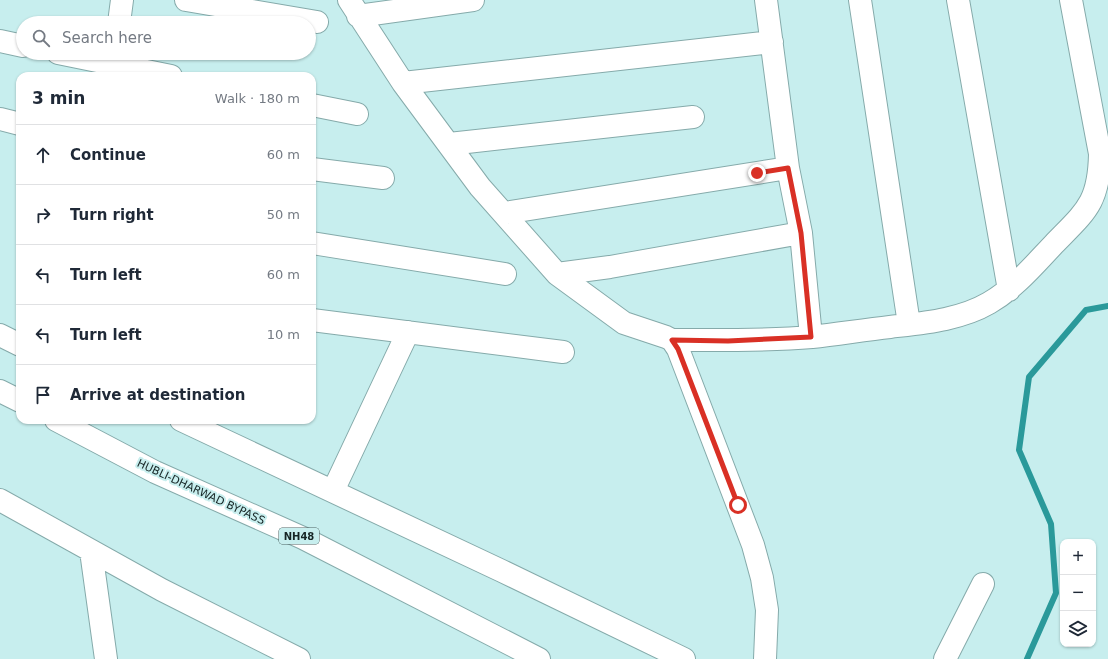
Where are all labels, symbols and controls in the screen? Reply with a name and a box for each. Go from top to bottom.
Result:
search box [16,16,316,60]
icon: search [30,27,52,49]
text: Search here [62,29,152,47]
text: 3 min [32,88,85,108]
text: Walk · 180 m [215,91,300,106]
icon: ahead [32,144,54,166]
text: Continue [70,146,146,164]
text: 60 m [267,147,300,162]
route end [748,164,766,182]
icon: right [32,204,54,226]
text: Turn right [70,206,154,224]
text: 50 m [267,207,300,222]
icon: left [32,264,54,286]
text: Turn left [70,266,142,284]
text: 60 m [267,267,300,282]
icon: left [32,324,54,346]
text: Turn left [70,326,142,344]
text: 10 m [267,327,300,342]
icon: arrive [32,384,54,406]
text: Arrive at destination [70,386,245,404]
street label: HUBLI-DHARWAD BYPASS [135,457,267,527]
route start [729,496,747,514]
road number: NH48 [279,528,319,544]
map controls [1060,539,1096,647]
button: + [1060,539,1096,575]
button: − [1060,575,1096,611]
button: layers [1060,611,1096,647]

